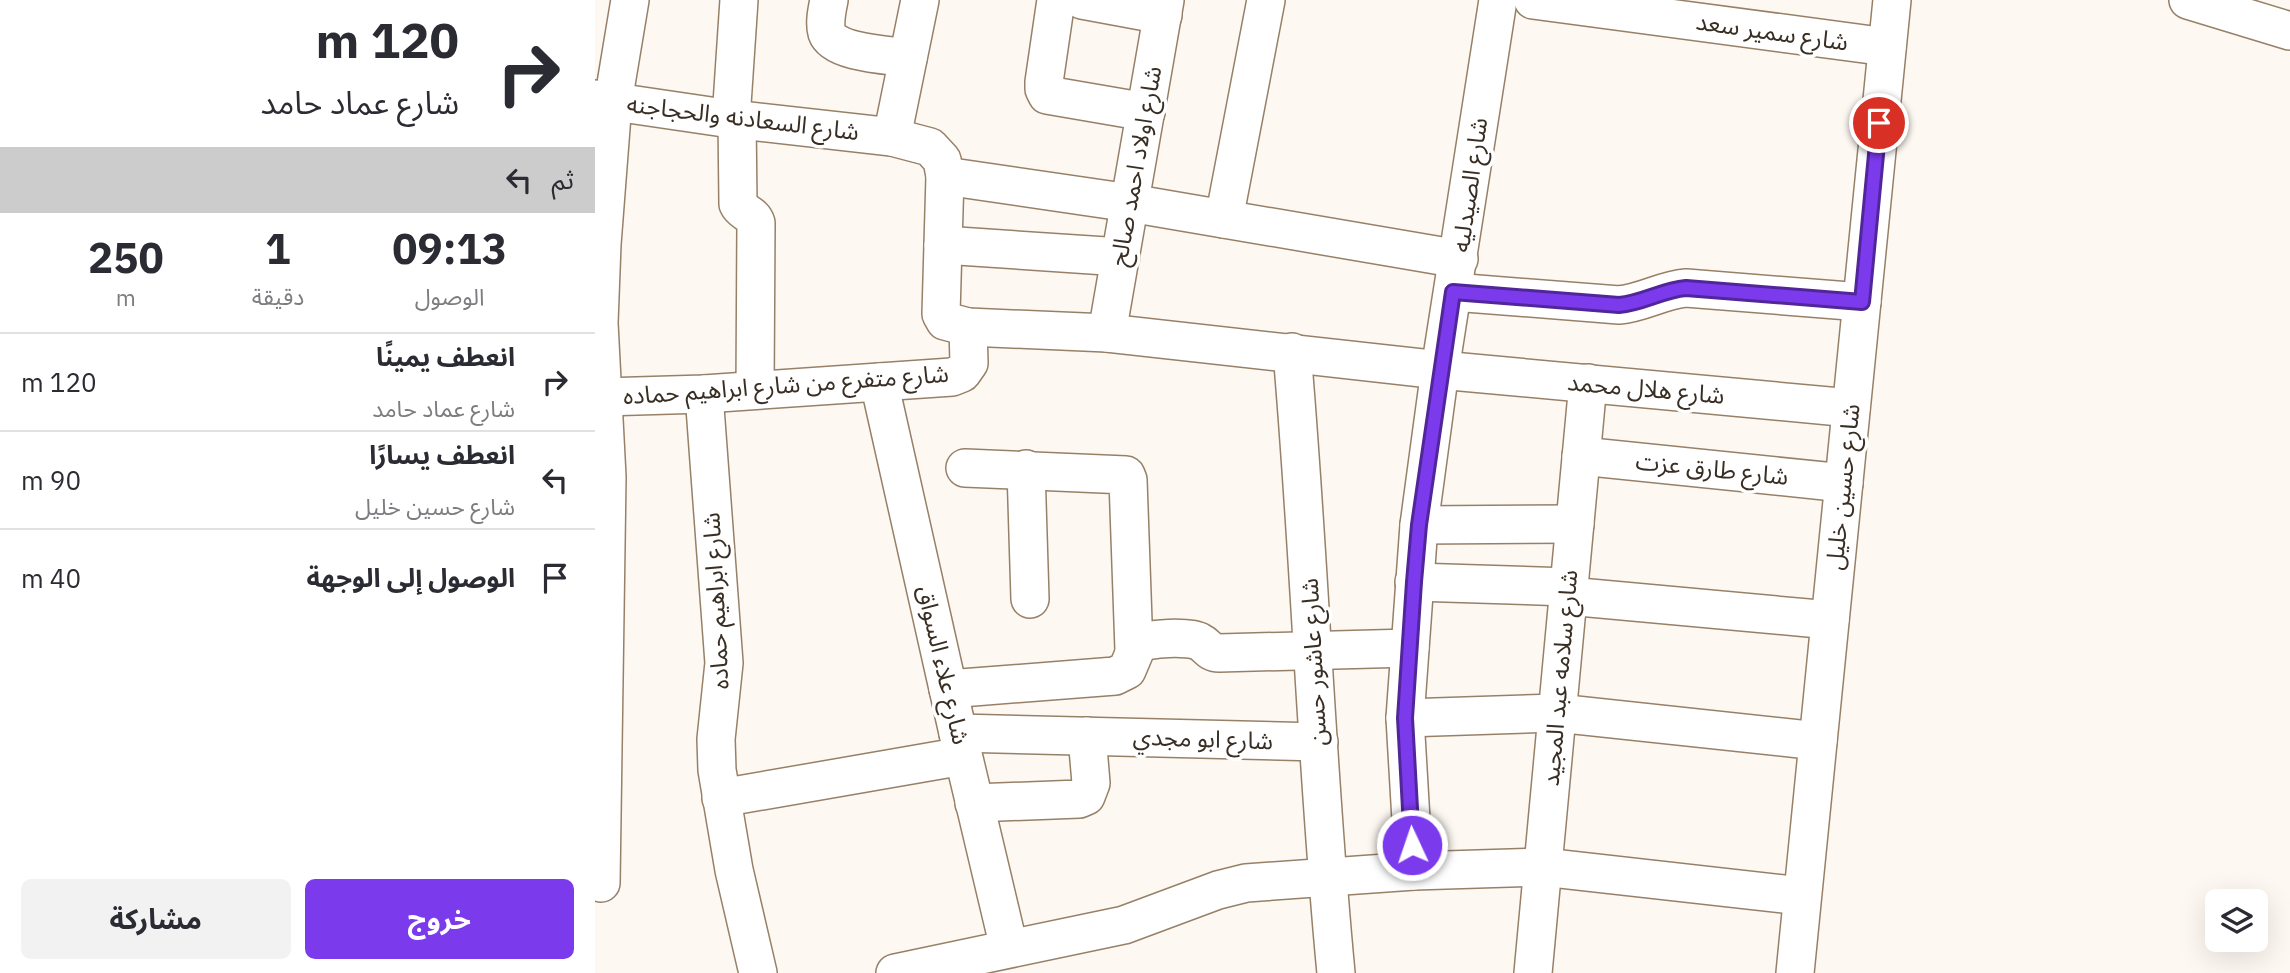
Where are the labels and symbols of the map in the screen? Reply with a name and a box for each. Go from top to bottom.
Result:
street label: شارع سمير سعد [1694,4,1850,60]
street label: شارع اولاد احمد صالح [1102,63,1170,269]
street label: شارع السعادنه والحجاجنه [625,87,861,149]
pin [1849,93,1909,153]
street label: شارع الصيدليه [1444,115,1496,255]
street label: شارع متفرع من شارع ابراهيم حماده [622,357,950,413]
street label: شارع هلال محمد [1566,365,1726,413]
street label: شارع حسين خليل [1817,402,1869,572]
street label: شارع طارق عزت [1634,444,1790,494]
street label: شارع ابراهيم حماده [694,512,738,690]
street label: شارع سلامه عبد المجيد [1534,568,1586,788]
street label: شارع عاشور حسن [1293,577,1335,747]
street label: شارع علاء السواق [908,582,978,748]
street label: شارع ابو مجدي [1132,720,1274,760]
position arrow [1375,808,1449,882]

